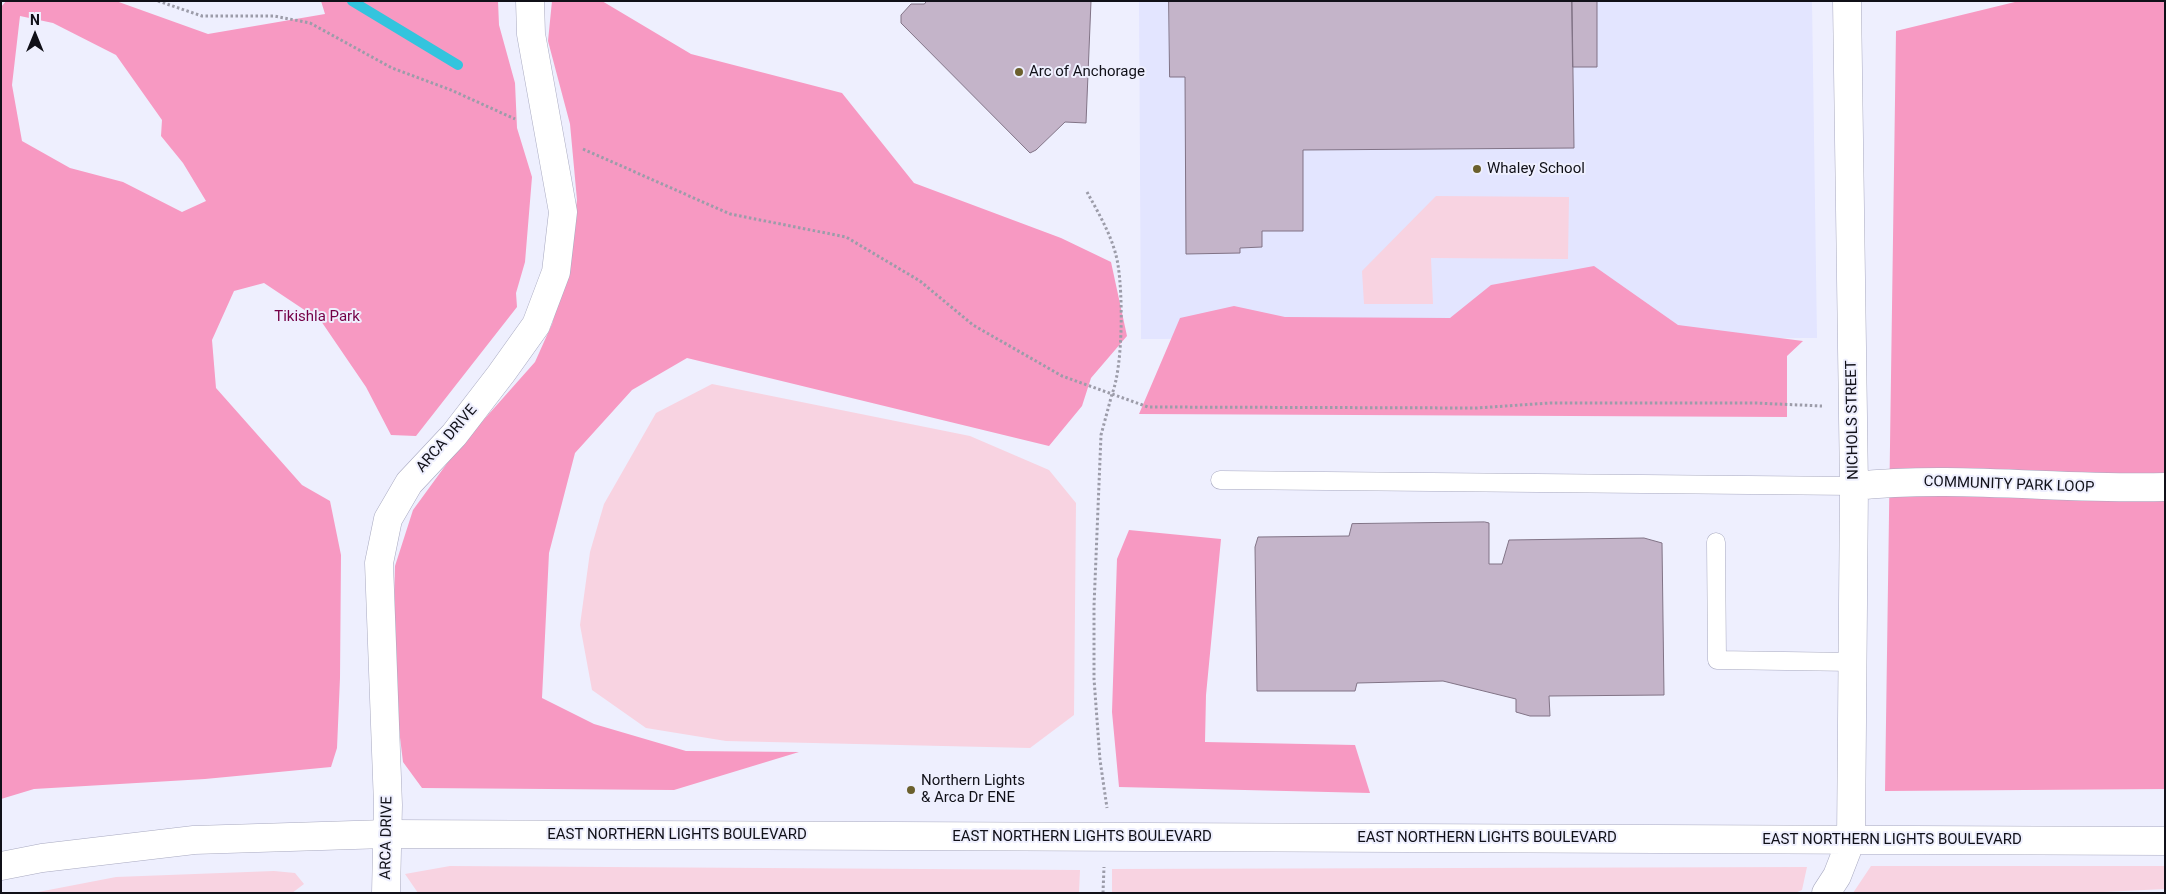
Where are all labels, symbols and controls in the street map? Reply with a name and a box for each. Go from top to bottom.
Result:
north arrow [10,10,60,60]
text: N [30,12,40,28]
place label: Arc of Anchorage [1029,63,1145,81]
marker: Arc of Anchorage [1013,66,1025,78]
place label: Whaley School [1487,160,1585,178]
marker: Whaley School [1471,163,1483,175]
park label: Tikishla Park [274,308,360,326]
street label: NICHOLS STREET [1843,360,1863,480]
street label: ARCA DRIVE [413,402,481,476]
street label: COMMUNITY PARK LOOP [1923,473,2095,497]
place label: Northern Lights & Arca Dr ENE [921,772,1025,807]
marker: Northern Lights & Arca Dr ENE [905,784,917,796]
street label: ARCA DRIVE [377,796,397,880]
street label: EAST NORTHERN LIGHTS BOULEVARD [547,826,807,844]
street label: EAST NORTHERN LIGHTS BOULEVARD [952,828,1212,846]
street label: EAST NORTHERN LIGHTS BOULEVARD [1357,829,1617,847]
street label: EAST NORTHERN LIGHTS BOULEVARD [1762,831,2022,849]

